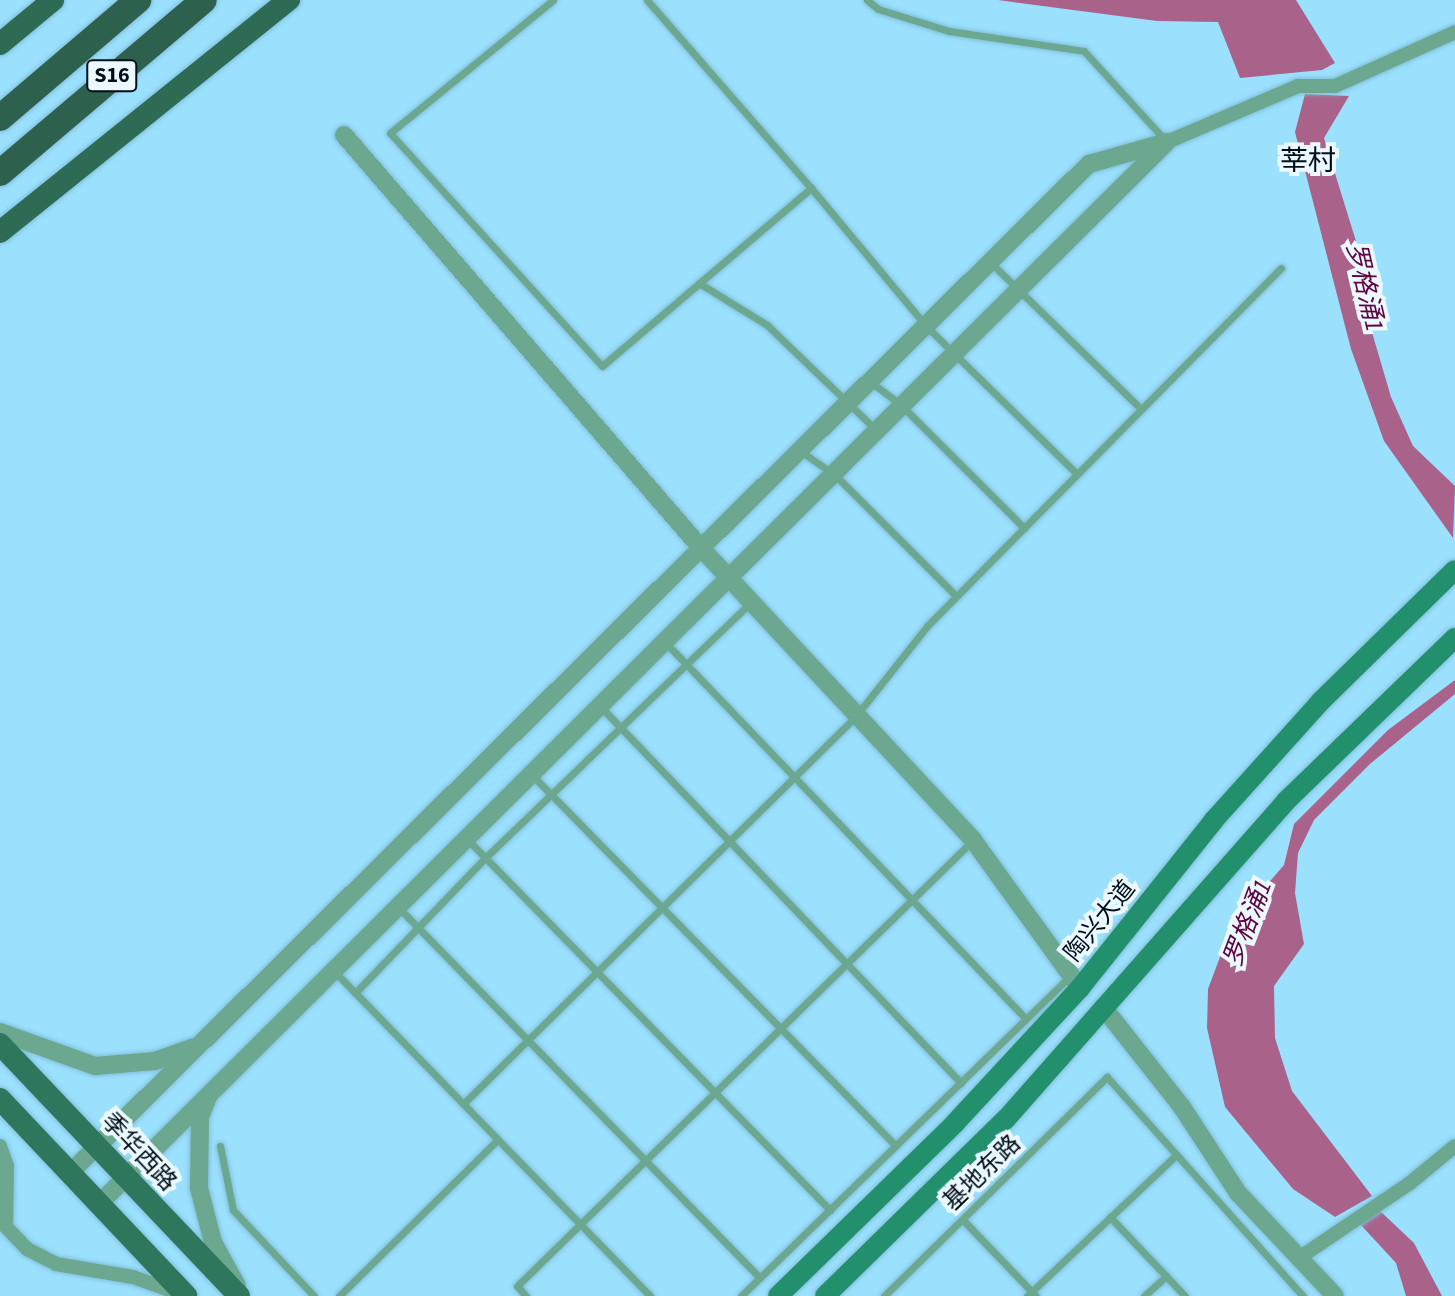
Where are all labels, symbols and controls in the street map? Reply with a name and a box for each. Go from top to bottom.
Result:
road number: S16 [86,58,138,94]
district label: 莘村 [1280,144,1336,178]
water label: 罗格涌1 [1340,239,1390,335]
street label: 陶兴大道 [1059,875,1141,967]
water label: 罗格涌1 [1217,875,1279,971]
street label: 季华西路 [96,1107,182,1197]
street label: 基地东路 [937,1129,1027,1217]

